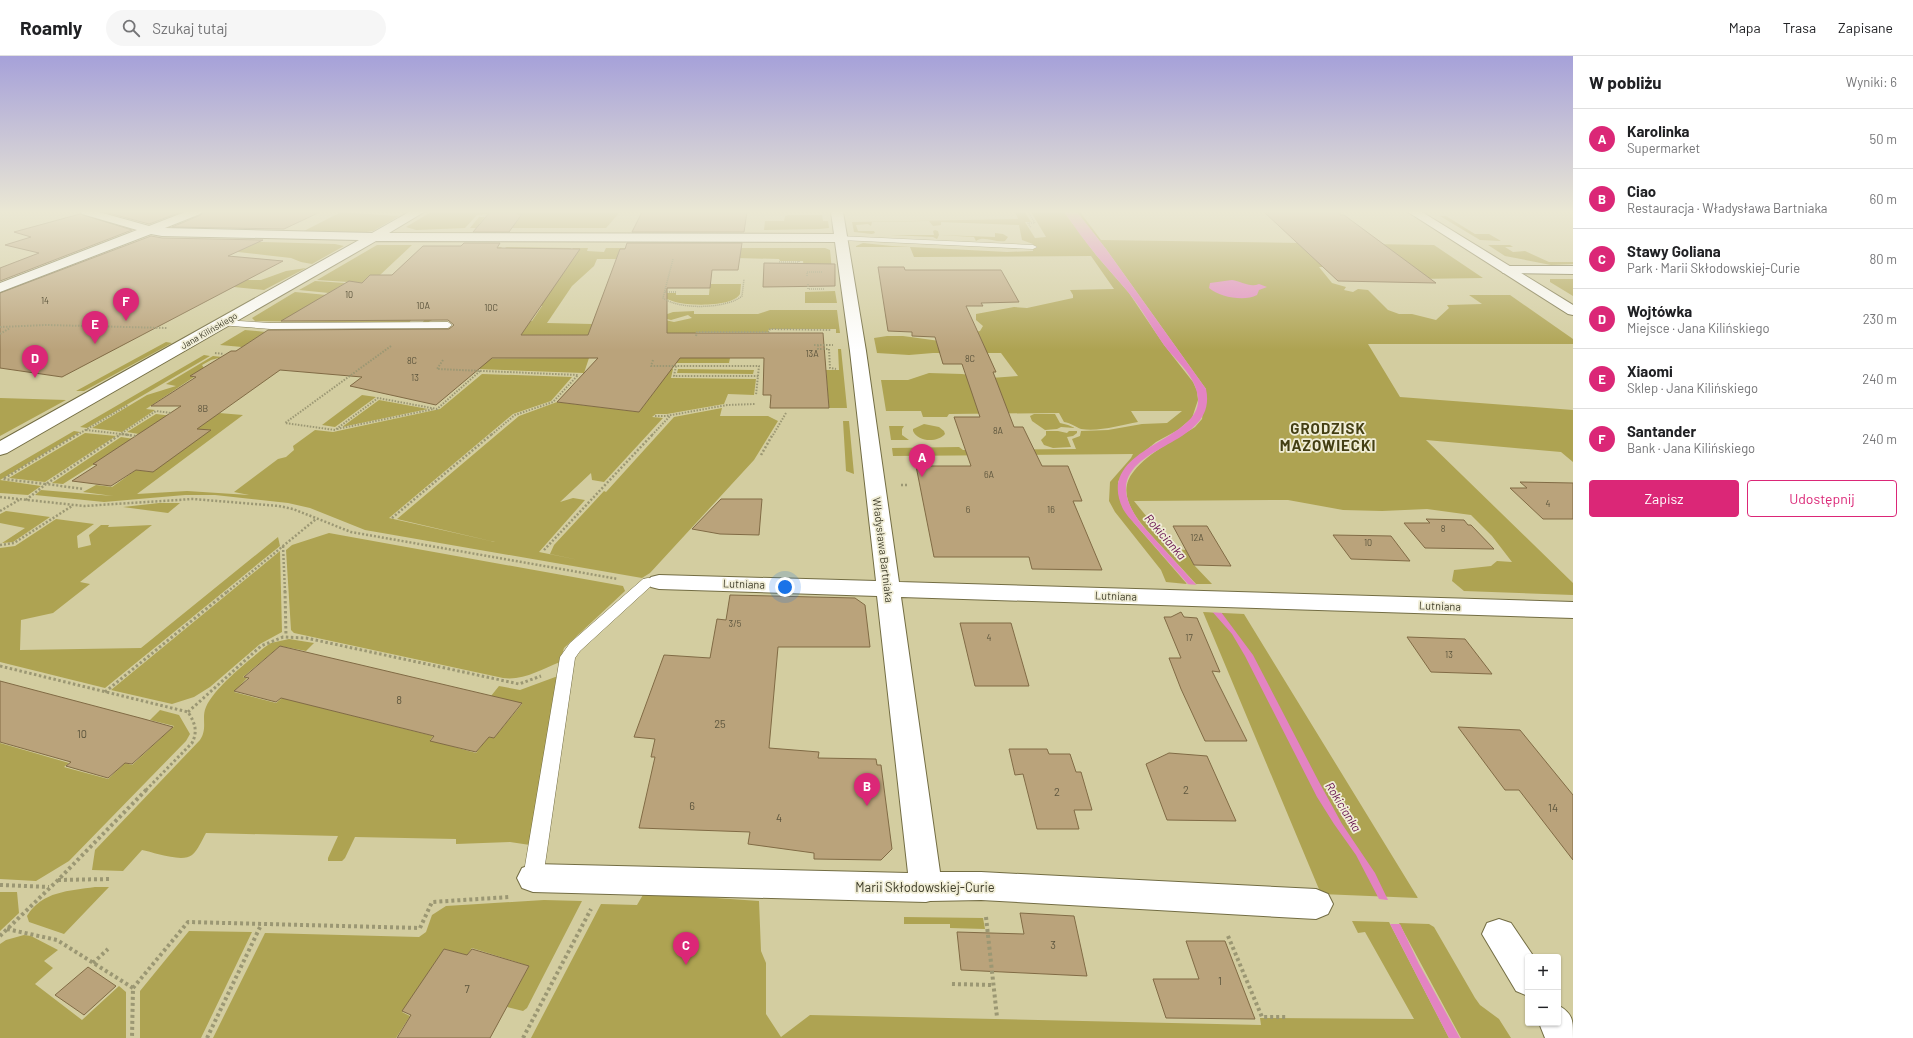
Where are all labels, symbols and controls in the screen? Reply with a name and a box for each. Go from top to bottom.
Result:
search box [106,10,386,46]
text: Roamly [20,16,82,39]
icon: search [120,17,142,39]
text: Szukaj tutaj [152,19,228,37]
text: Mapa [1729,19,1761,36]
text: Trasa [1783,19,1816,36]
text: Zapisane [1838,19,1893,36]
text: W pobliżu [1589,72,1662,92]
text: Wyniki: 6 [1846,74,1897,90]
text: Karolinka [1627,122,1689,140]
text: A [1598,131,1606,147]
text: 50 m [1870,131,1897,147]
text: Supermarket [1627,140,1700,156]
text: Ciao [1627,182,1656,200]
text: B [1598,191,1606,207]
text: 60 m [1870,191,1897,207]
text: Restauracja · Władysława Bartniaka [1627,200,1827,216]
text: Stawy Goliana [1627,242,1721,260]
text: C [1598,251,1606,267]
text: 80 m [1870,251,1897,267]
text: Park · Marii Skłodowskiej-Curie [1627,260,1800,276]
pin: F [113,288,139,321]
house number: 10 [345,289,353,300]
house number: 14 [41,295,49,306]
house number: 10A [416,300,430,311]
house number: 10C [484,302,498,313]
text: Wojtówka [1627,302,1692,320]
street label: Jana Kilińskiego [178,310,239,351]
pin: E [82,311,108,344]
text: D [1598,311,1606,327]
text: 230 m [1863,311,1897,327]
text: Miejsce · Jana Kilińskiego [1627,320,1770,336]
pin: D [22,345,48,378]
house number: 13A [805,348,819,359]
house number: 8C [965,353,975,364]
house number: 8C [407,355,417,366]
text: Xiaomi [1627,362,1673,380]
text: E [1598,371,1606,387]
text: 240 m [1862,371,1897,387]
house number: 13 [411,372,419,383]
text: Sklep · Jana Kilińskiego [1627,380,1758,396]
house number: 8B [198,403,208,414]
district label: GRODZISK MAZOWIECKI [1280,419,1376,454]
text: Santander [1627,422,1696,440]
house number: 8A [993,425,1004,436]
text: F [1598,431,1606,447]
text: 240 m [1862,431,1897,447]
text: Bank · Jana Kilińskiego [1627,440,1755,456]
pin: A [909,444,935,477]
house number: 6A [984,469,995,480]
button: Zapisz [1589,480,1739,517]
button: Udostępnij [1747,480,1897,517]
street label: Władysława Bartniaka [871,497,896,603]
house number: 4 [1546,498,1551,509]
house number: 6 [966,504,971,515]
house number: 16 [1047,504,1055,515]
water label: Rokicianka [1142,511,1189,562]
house number: 8 [1441,523,1446,534]
house number: 12A [1190,532,1204,543]
house number: 10 [1364,537,1372,548]
street label: Lutniana [723,576,765,591]
your location [775,577,795,597]
street label: Lutniana [1095,588,1137,603]
street label: Lutniana [1419,598,1461,613]
house number: 3/5 [729,618,742,629]
house number: 4 [987,632,992,643]
house number: 17 [1185,632,1193,643]
house number: 13 [1445,649,1453,660]
house number: 8 [396,693,402,706]
house number: 25 [714,717,726,730]
house number: 10 [77,727,87,740]
pin: B [854,773,880,806]
water label: Rokicianka [1323,779,1365,834]
house number: 2 [1183,783,1189,796]
house number: 2 [1054,785,1060,798]
house number: 6 [689,799,695,812]
house number: 14 [1548,801,1558,814]
house number: 4 [776,811,782,824]
street label: Marii Skłodowskiej-Curie [855,879,995,895]
pin: C [673,932,699,965]
house number: 3 [1050,938,1056,951]
map controls [1525,954,1561,1026]
button: + [1525,954,1561,990]
house number: 1 [1218,974,1222,987]
house number: 7 [464,982,470,995]
button: − [1525,990,1561,1026]

